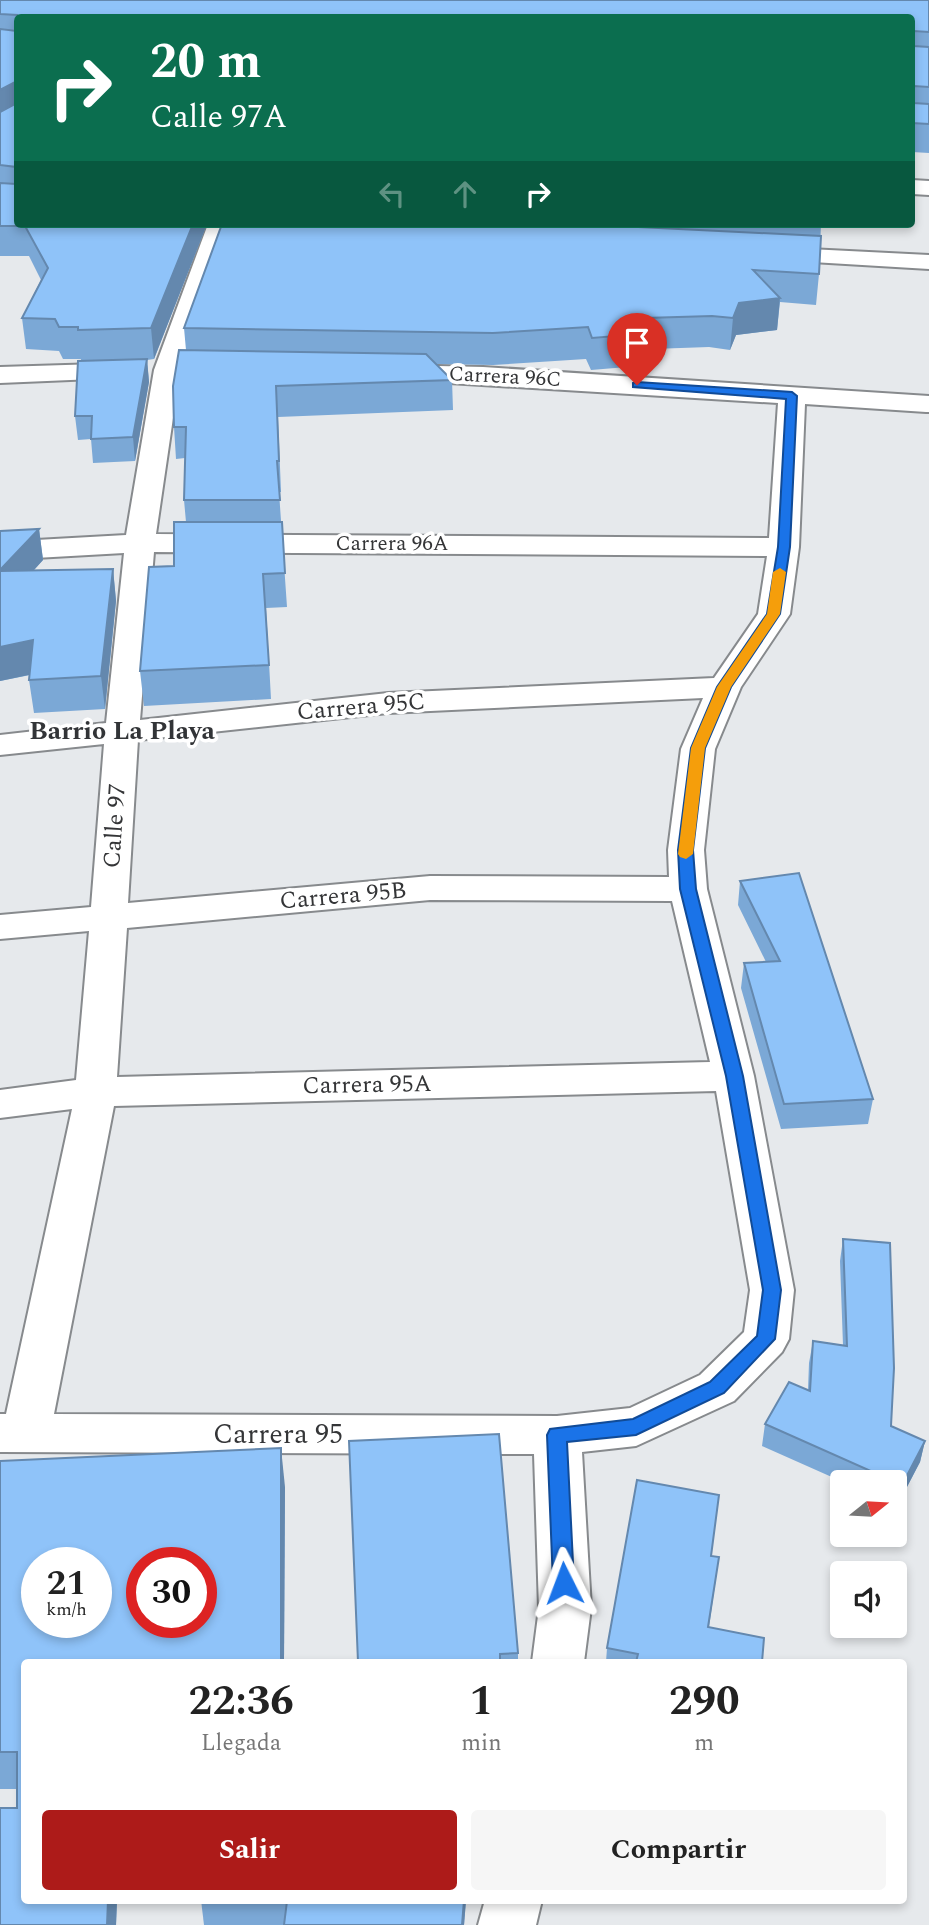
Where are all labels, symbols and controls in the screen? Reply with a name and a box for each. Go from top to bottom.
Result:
text: 20 m [150,25,261,100]
icon: right [35,42,126,133]
text: Calle 97A [150,93,287,142]
icon: left [373,175,411,213]
icon: ahead [446,175,484,213]
icon: right [519,175,557,213]
pin [607,313,667,385]
icon: arrive [618,324,656,362]
street label: Carrera 96C [448,358,562,396]
street label: Carrera 96A [335,528,449,560]
street label: Carrera 95C [295,683,427,731]
district label: Barrio La Playa [29,711,215,751]
street label: Calle 97 [94,782,136,870]
street label: Carrera 95B [278,873,408,919]
street label: Carrera 95A [302,1066,432,1104]
street label: Carrera 95 [213,1413,343,1456]
north arrow [830,1470,906,1547]
map controls [830,1470,907,1638]
position arrow [527,1546,601,1620]
speed limit sign: 30 [126,1547,217,1638]
text: 21 [47,1557,86,1610]
button: sound [830,1561,907,1638]
text: km/h [46,1596,87,1623]
text: 22:36 [188,1670,294,1733]
text: 1 [470,1670,493,1733]
text: 290 [669,1670,740,1733]
text: Llegada [201,1726,281,1761]
text: min [461,1726,502,1761]
text: m [694,1726,714,1761]
button: Salir [42,1810,457,1890]
button: Compartir [471,1810,886,1890]

